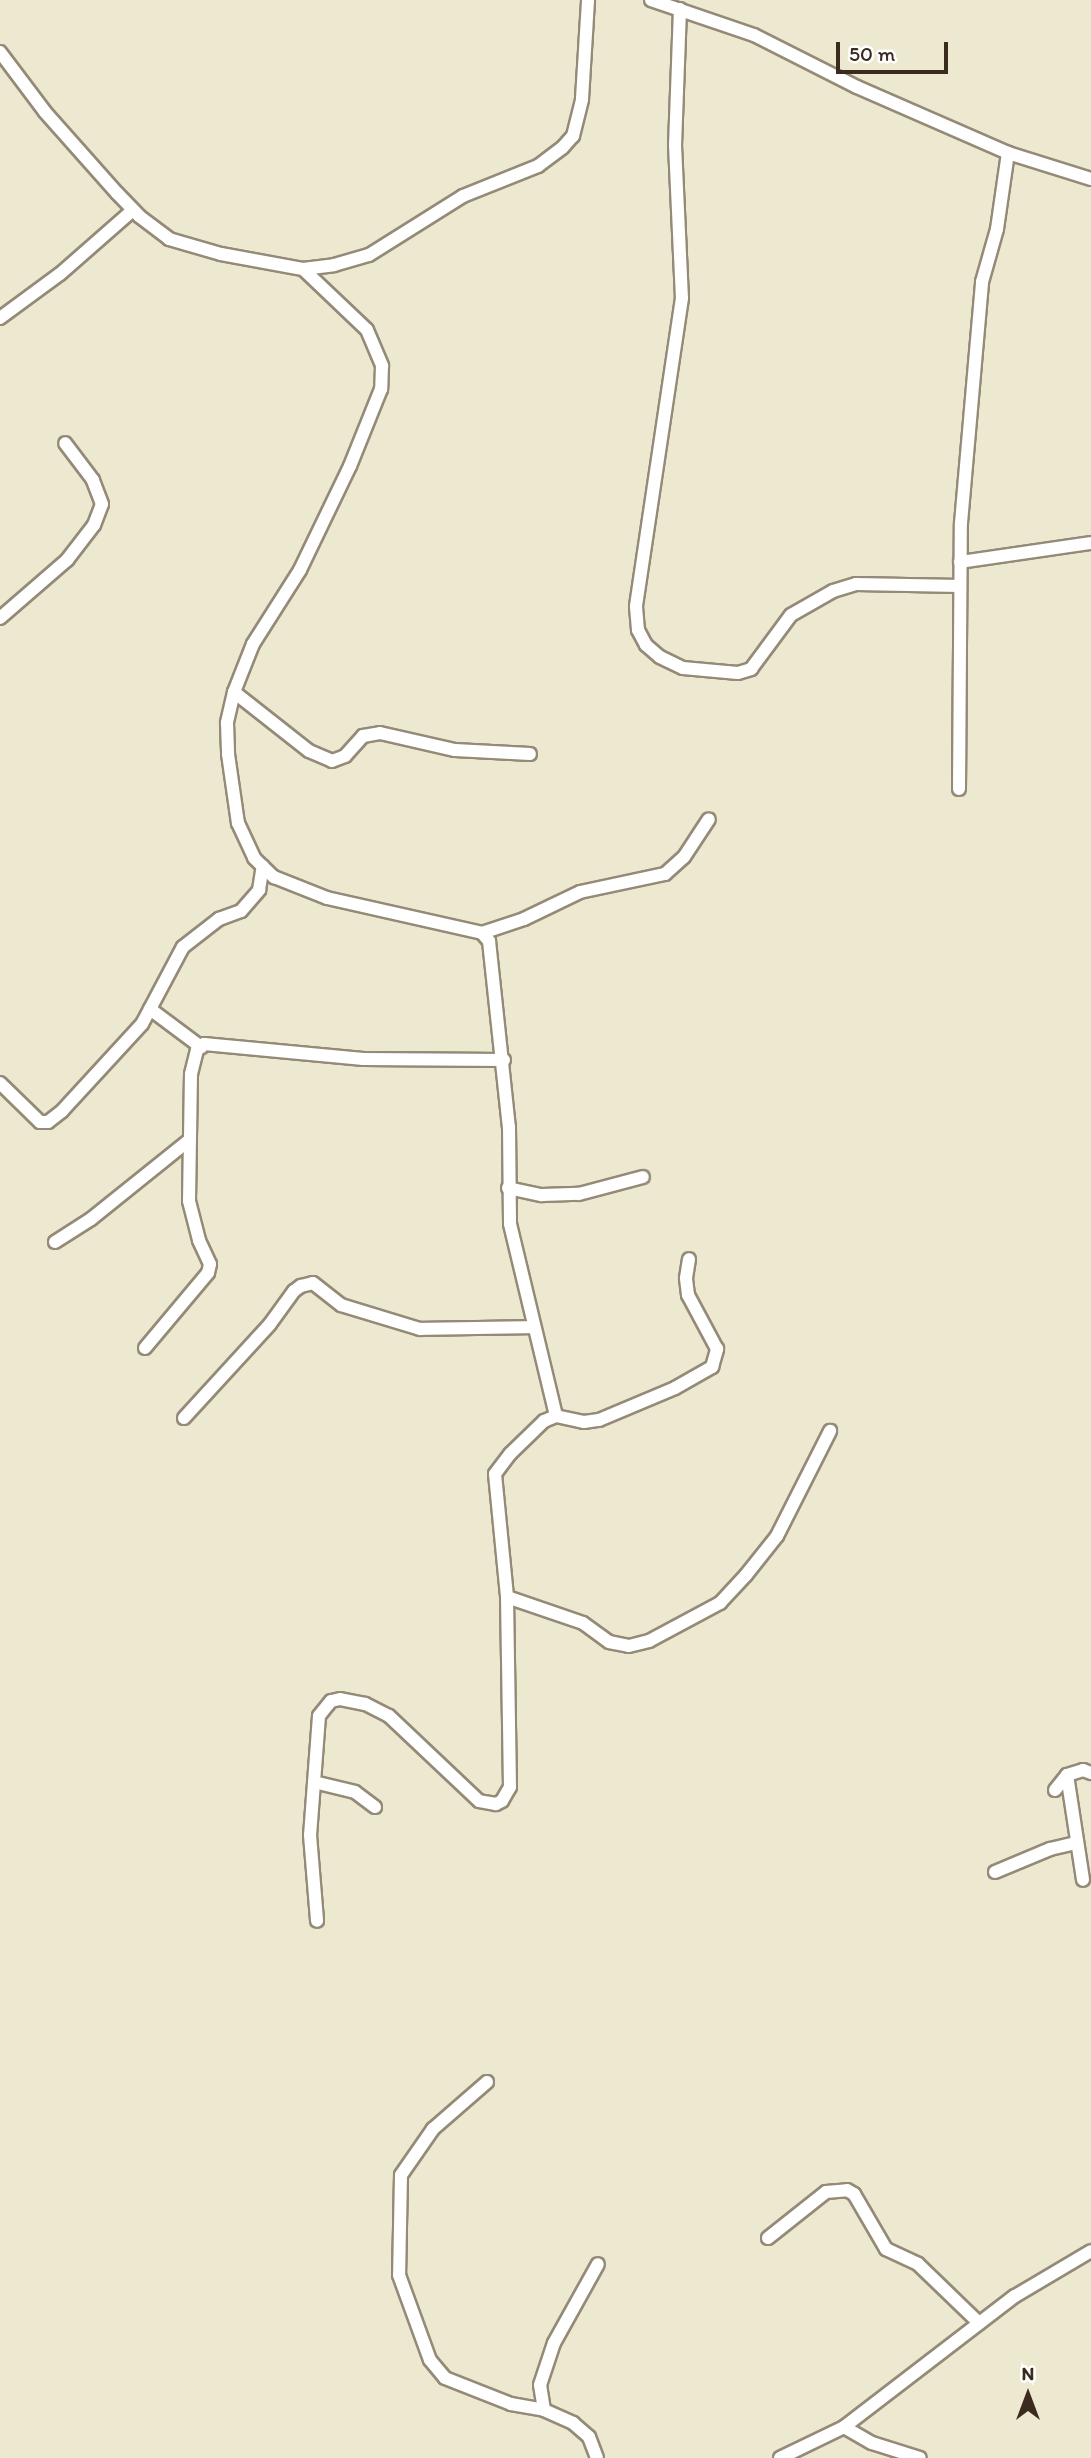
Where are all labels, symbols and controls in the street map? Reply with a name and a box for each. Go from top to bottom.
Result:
scale bar [839,28,951,72]
text: 50 m [849,41,895,66]
north arrow [993,2360,1063,2430]
text: N [1022,2362,1034,2385]

